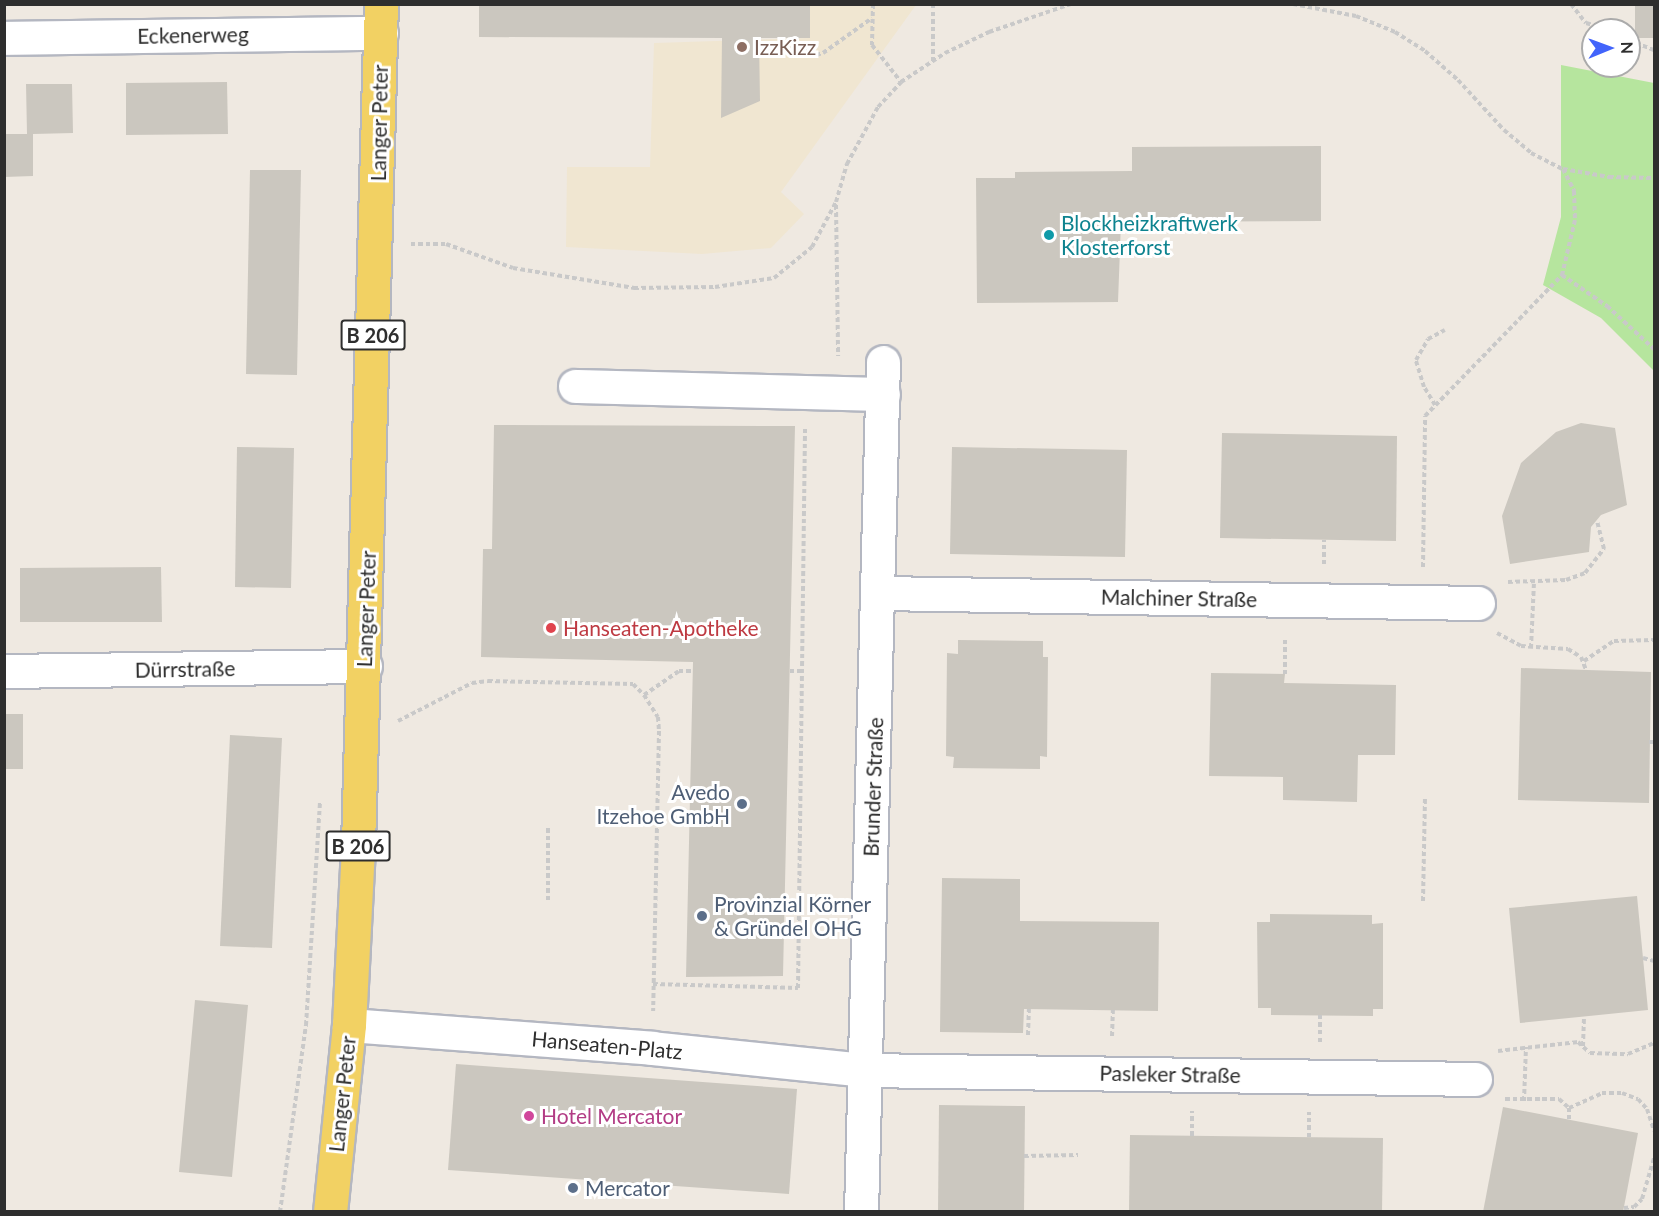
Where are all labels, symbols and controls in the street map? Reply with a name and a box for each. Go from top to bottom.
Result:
north arrow [1581,18,1641,78]
street label: Eckenerweg [137,21,249,49]
place label: IzzKizz [754,34,816,60]
marker: IzzKizz [735,40,749,54]
text: N [1618,41,1637,54]
street label: Langer Peter [365,64,393,182]
place label: Blockheizkraftwerk Klosterforst [1061,210,1238,260]
marker: Blockheizkraftwerk Klosterforst [1042,228,1056,242]
road number: B 206 [340,318,406,352]
street label: Langer Peter [351,550,381,668]
street label: Malchiner Straße [1100,584,1258,612]
place label: Hanseaten-Apotheke [563,615,759,641]
marker: Hanseaten-Apotheke [544,621,558,635]
street label: Dürrstraße [135,656,235,682]
street label: Brunder Straße [858,717,888,857]
place label: Avedo Itzehoe GmbH [596,779,730,829]
marker: Avedo Itzehoe GmbH [735,797,749,811]
road number: B 206 [325,829,391,863]
place label: Provinzial Körner & Gründel OHG [714,891,871,941]
marker: Provinzial Körner & Gründel OHG [695,909,709,923]
street label: Hanseaten-Platz [531,1026,683,1064]
street label: Langer Peter [323,1034,361,1154]
street label: Pasleker Straße [1099,1060,1241,1088]
place label: Hotel Mercator [541,1103,682,1129]
marker: Hotel Mercator [522,1109,536,1123]
place label: Mercator [585,1175,670,1201]
marker: Mercator [566,1181,580,1195]

